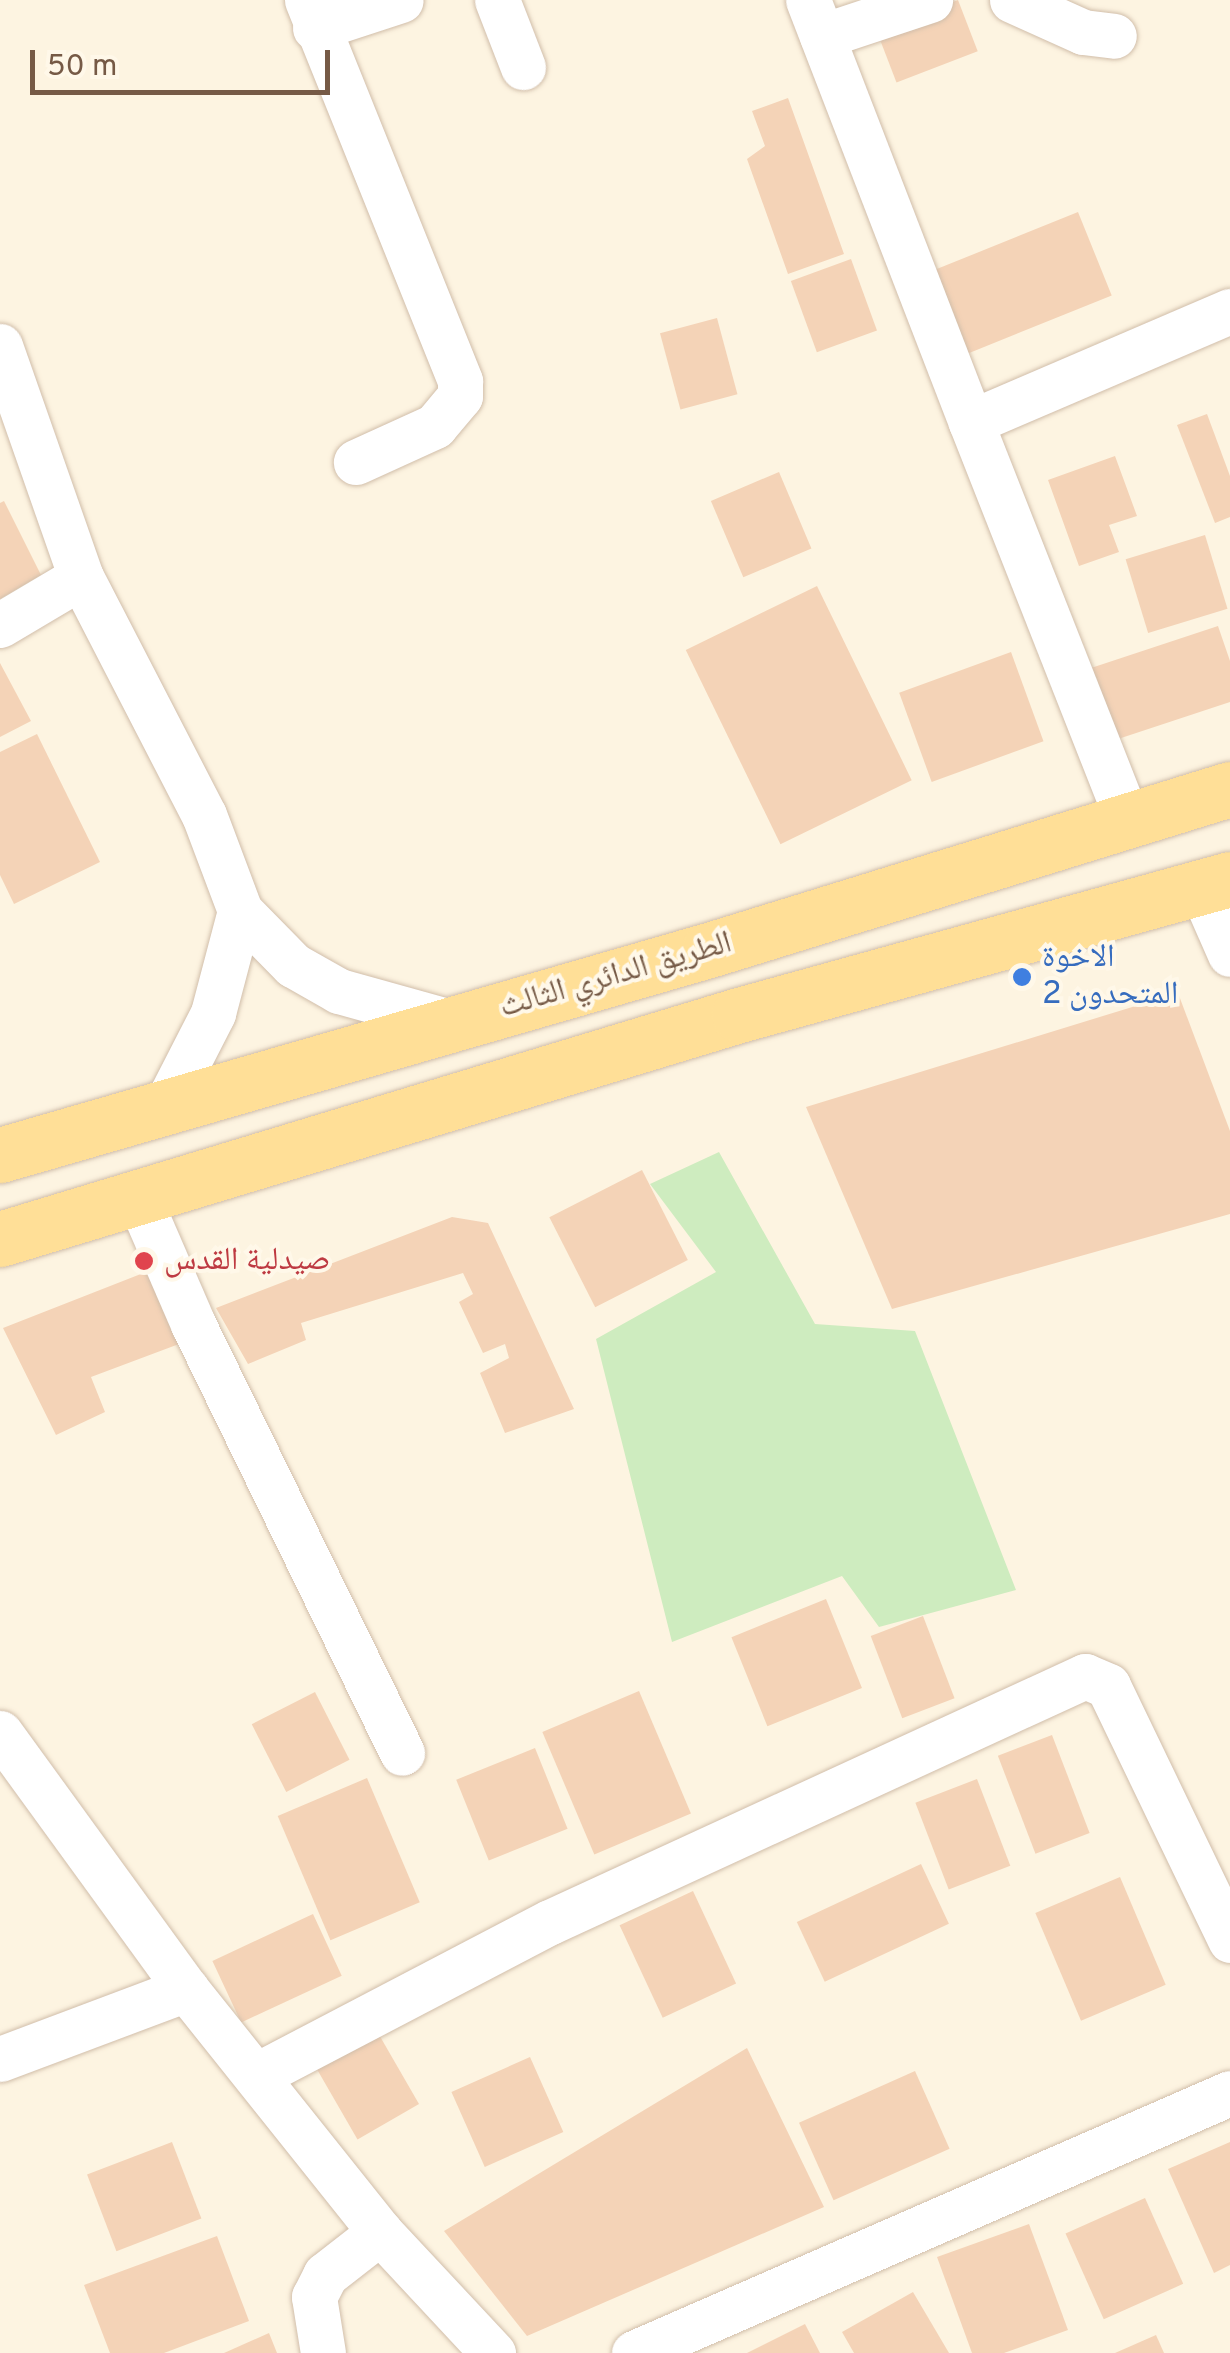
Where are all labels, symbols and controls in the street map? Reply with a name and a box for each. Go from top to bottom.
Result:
scale bar [35,30,335,92]
text: 50 m [47,49,117,86]
street label: الطريق الدائري الثالث [496,925,736,1027]
place label: الاخوة المتحدون 2 [1042,940,1178,1015]
marker: الاخوة المتحدون 2 [1011,966,1033,988]
place label: صيدلية القدس [164,1242,330,1280]
marker: صيدلية القدس [133,1250,155,1272]

